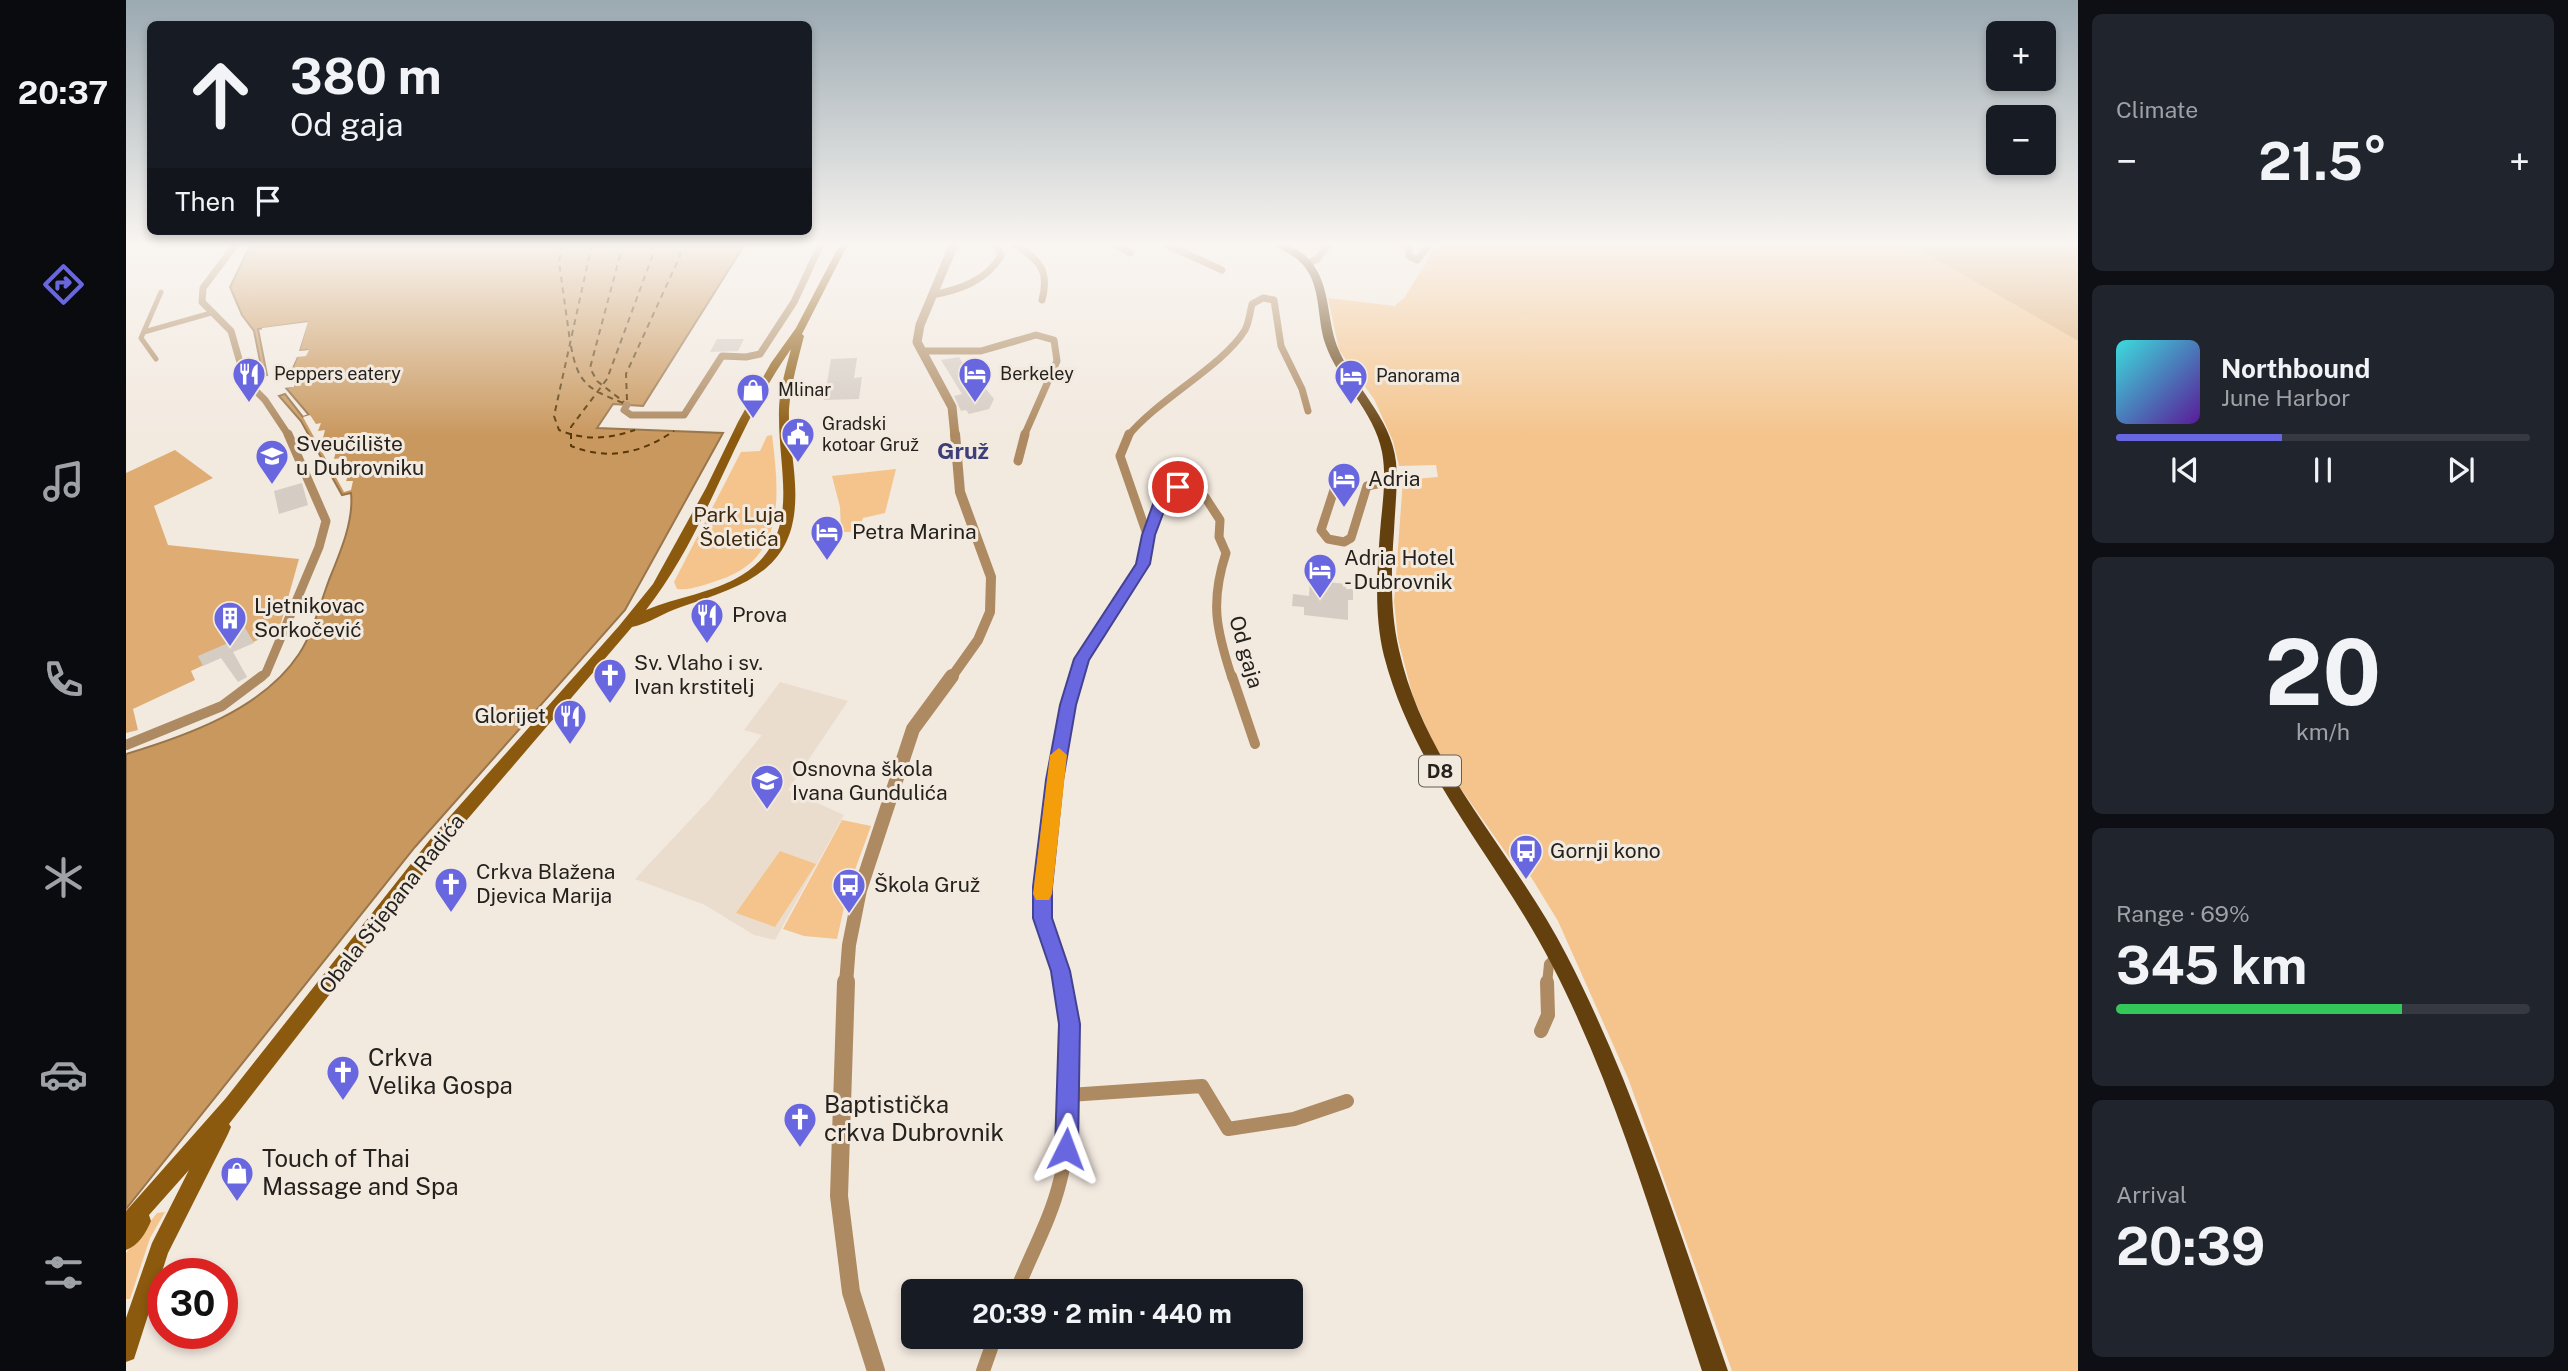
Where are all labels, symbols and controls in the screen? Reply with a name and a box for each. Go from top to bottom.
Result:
map controls [1986,21,2056,175]
button: + [1986,21,2056,91]
text: 380 m [290,47,442,105]
icon: ahead [175,49,266,140]
text: 20:37 [18,74,108,111]
text: Climate [2116,96,2198,123]
button: − [1986,105,2056,175]
text: Od gaja [290,106,403,143]
text: 21.5° [2258,131,2388,192]
text: − [2116,139,2137,184]
text: + [2509,139,2530,184]
icon: arrive [249,182,287,220]
text: Then [175,186,235,217]
icon: directions [39,260,88,309]
text: Northbound [2221,353,2370,384]
restaurant icon: Peppers eatery [230,355,268,404]
hotel icon: Berkeley [956,355,994,404]
hotel icon: Panorama [1332,357,1370,406]
place label: Peppers eatery [274,363,401,384]
place label: Berkeley [1000,363,1074,384]
place label: Panorama [1376,365,1460,386]
shop icon: Mlinar [734,371,772,420]
place label: Mlinar [778,379,831,400]
text: June Harbor [2221,384,2350,411]
place label: Gradski kotoar Gruž [822,413,919,455]
public building icon: Gradski kotoar Gruž [779,415,817,464]
place label: Sveučilište u Dubrovniku [296,431,424,480]
school or university icon: Sveučilište u Dubrovniku [253,437,291,486]
district label: Gruž [937,437,989,464]
icon: previous [2166,451,2204,489]
icon: pause [2304,451,2342,489]
icon: next [2442,451,2480,489]
icon: music [39,457,88,506]
pin [1148,457,1208,517]
hotel icon: Adria [1325,460,1363,509]
place label: Adria [1368,466,1420,491]
icon: arrive [1159,468,1197,506]
park label: Park Luja Šoletića [693,502,785,551]
hotel icon: Petra Marina [808,513,846,562]
place label: Petra Marina [852,519,977,544]
place label: Adria Hotel - Dubrovnik [1344,545,1455,594]
hotel icon: Adria Hotel - Dubrovnik [1301,551,1339,600]
place label: Ljetnikovac Sorkočević [254,593,365,642]
restaurant icon: Prova [688,596,726,645]
building icon: Ljetnikovac Sorkočević [211,599,249,648]
place label: Prova [732,602,787,627]
street label: Od gaja [1224,613,1269,691]
text: 20 [2265,619,2381,725]
place label: Sv. Vlaho i sv. Ivan krstitelj [634,650,763,699]
icon: phone [39,655,88,704]
church icon: Sv. Vlaho i sv. Ivan krstitelj [591,656,629,705]
restaurant icon: Glorijet [551,697,589,746]
place label: Glorijet [474,703,546,728]
text: km/h [2296,718,2350,745]
place label: Osnovna škola Ivana Gundulića [792,756,948,805]
road number: D8 [1419,756,1461,786]
school or university icon: Osnovna škola Ivana Gundulića [748,762,786,811]
street label: Obala Stjepana Radića [314,809,469,998]
bus stop icon: Gornji kono [1507,832,1545,881]
place label: Gornji kono [1550,838,1661,863]
icon: climate [39,853,88,902]
place label: Crkva Blažena Djevica Marija [476,859,615,908]
church icon: Crkva Blažena Djevica Marija [432,865,470,914]
bus stop icon: Škola Gruž [830,866,868,915]
place label: Škola Gruž [874,872,980,897]
text: Range · 69% [2116,900,2250,927]
text: 345 km [2116,935,2307,996]
place label: Crkva Velika Gospa [368,1043,513,1099]
icon: car [39,1050,88,1099]
church icon: Crkva Velika Gospa [324,1053,362,1102]
place label: Baptistička crkva Dubrovnik [824,1090,1004,1146]
church icon: Baptistička crkva Dubrovnik [781,1100,819,1149]
position arrow [1029,1112,1103,1186]
place label: Touch of Thai Massage and Spa [262,1144,458,1200]
shop icon: Touch of Thai Massage and Spa [218,1154,256,1203]
text: Arrival [2116,1181,2187,1208]
text: 20:39 [2116,1216,2265,1277]
icon: filters [39,1248,88,1297]
speed limit sign: 30 [147,1258,238,1349]
text: 20:39 · 2 min · 440 m [972,1298,1232,1329]

